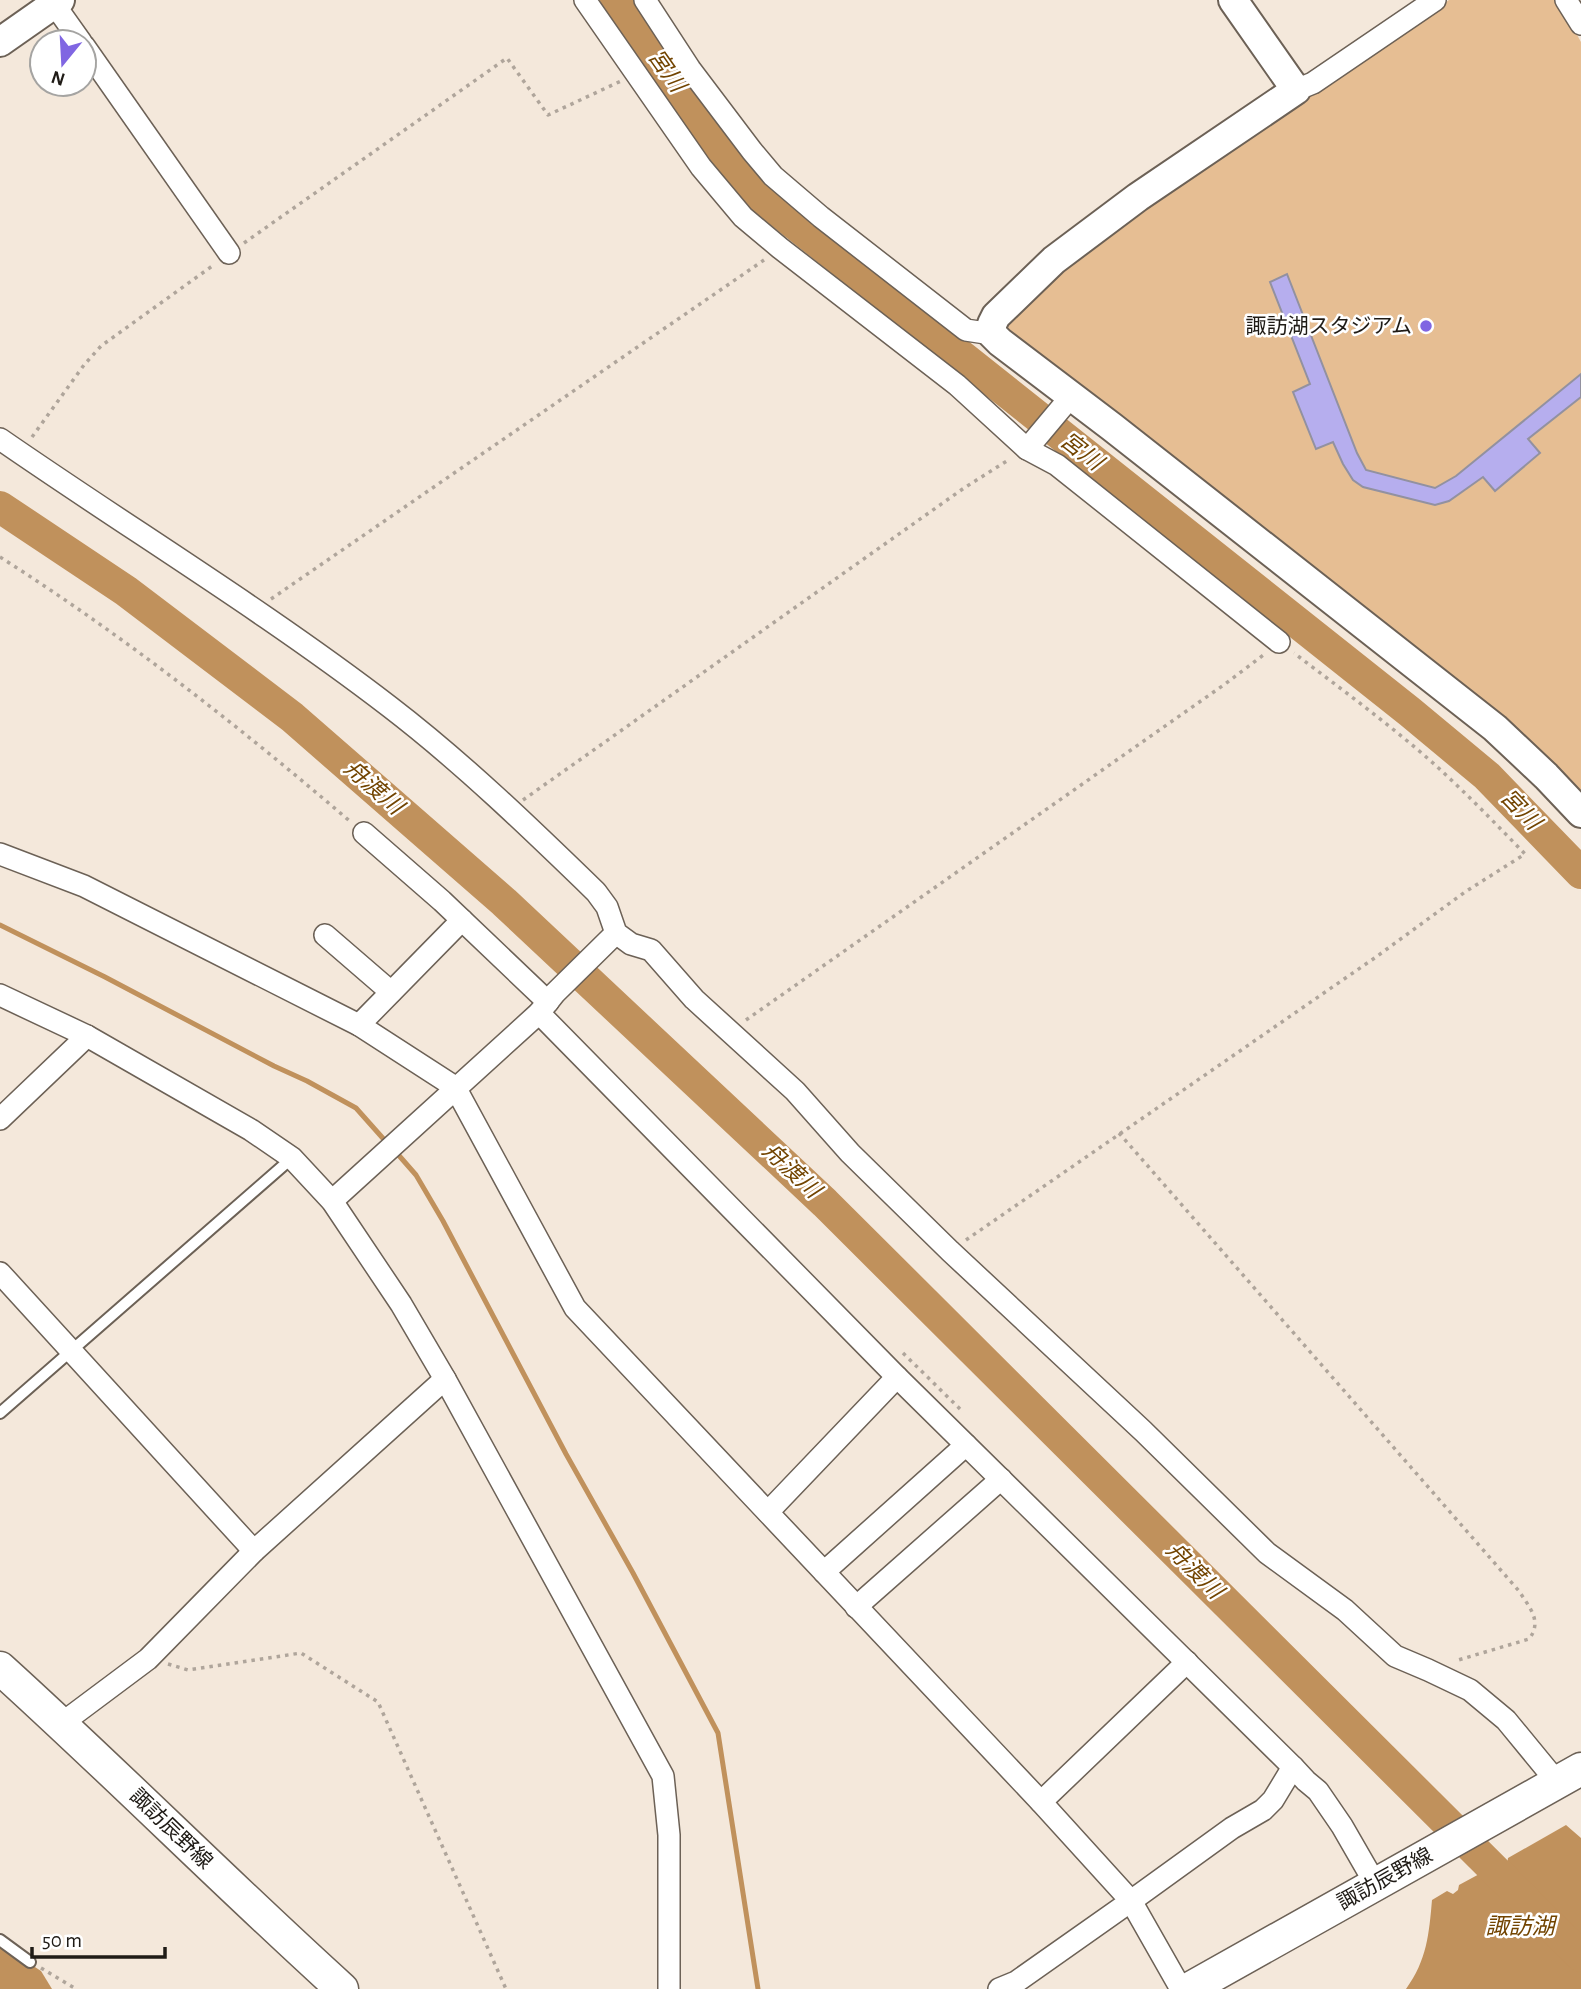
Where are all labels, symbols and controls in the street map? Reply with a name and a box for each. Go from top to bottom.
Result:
north arrow [28,28,98,98]
water label: 宮川 [643,44,692,99]
text: N [49,67,67,89]
place label: 諏訪湖スタジアム [1245,315,1412,337]
marker: 諏訪湖スタジアム [1418,318,1434,334]
water label: 宮川 [1056,427,1110,477]
water label: 舟渡川 [339,755,410,821]
water label: 宮川 [1496,784,1548,837]
water label: 舟渡川 [758,1138,828,1205]
water label: 舟渡川 [1161,1537,1230,1606]
street label: 諏訪辰野線 [126,1784,217,1873]
street label: 諏訪辰野線 [1334,1843,1436,1914]
water label: 諏訪湖 [1486,1914,1558,1939]
scale bar [32,1916,164,1960]
text: 50 m [42,1930,82,1951]

